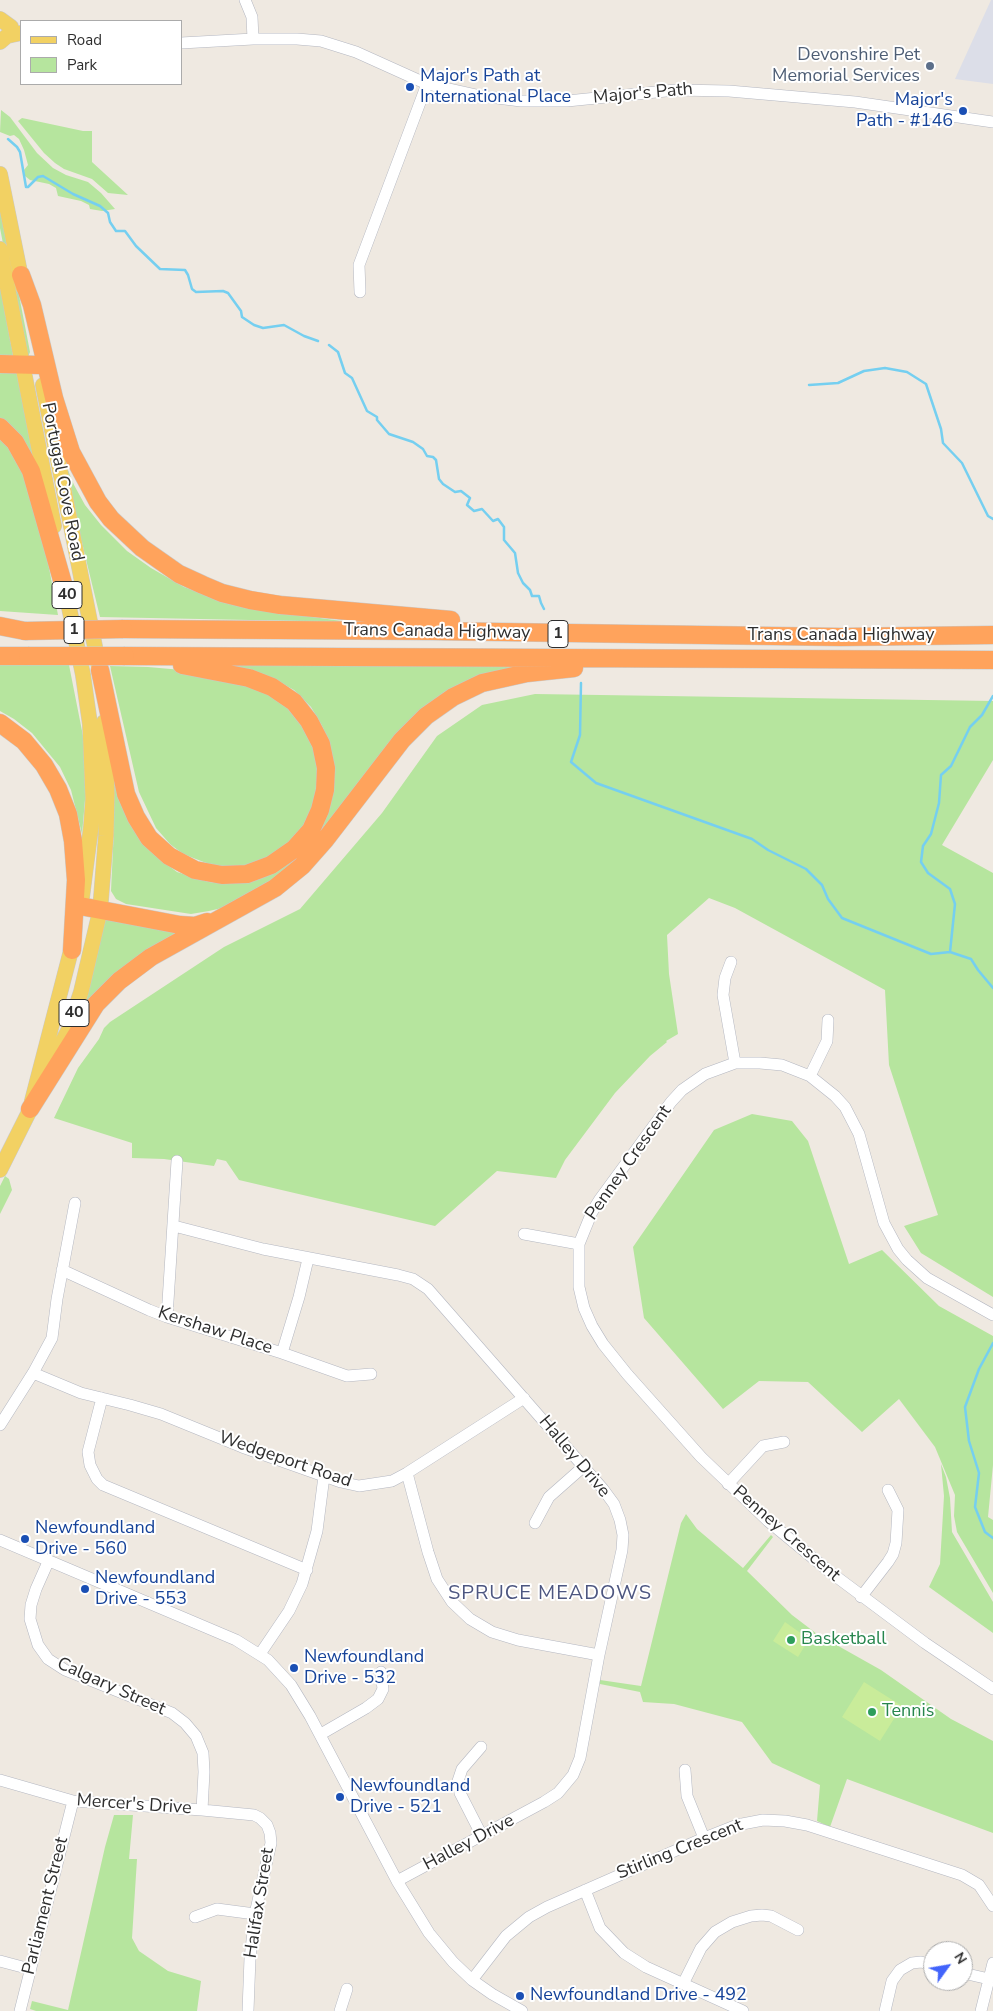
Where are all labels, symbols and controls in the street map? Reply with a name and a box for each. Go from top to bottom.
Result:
legend [20,20,182,85]
text: Road [67,30,102,50]
place label: Devonshire Pet Memorial Services [772,45,920,88]
text: Park [67,55,97,75]
marker: Devonshire Pet Memorial Services [924,60,936,72]
place label: Major's Path at International Place [420,66,571,108]
street label: Major's Path [592,79,694,109]
marker: Major's Path at International Place [404,81,416,93]
place label: Major's Path - #146 [856,90,953,132]
marker: Major's Path - #146 [957,105,969,117]
street label: Portugal Cove Road [36,401,88,563]
road number: 40 [52,582,82,608]
road number: 1 [64,616,84,644]
street label: Trans Canada Highway [343,620,531,644]
road number: 1 [548,620,568,648]
street label: Trans Canada Highway [748,625,934,647]
road number: 40 [59,1000,89,1026]
street label: Penney Crescent [581,1101,677,1225]
street label: Kershaw Place [155,1302,275,1360]
street label: Halley Drive [534,1412,614,1502]
street label: Wedgeport Road [216,1427,354,1493]
street label: Penney Crescent [728,1481,844,1587]
place label: Newfoundland Drive - 560 [35,1518,155,1560]
marker: Newfoundland Drive - 560 [19,1533,31,1545]
place label: Newfoundland Drive - 553 [95,1568,215,1610]
district label: SPRUCE MEADOWS [446,1582,654,1606]
marker: Newfoundland Drive - 553 [79,1583,91,1595]
place label: Basketball [801,1629,887,1651]
marker: Basketball [785,1634,797,1646]
place label: Newfoundland Drive - 532 [304,1647,424,1690]
street label: Calgary Street [53,1653,169,1721]
marker: Newfoundland Drive - 532 [288,1662,300,1674]
place label: Tennis [882,1701,934,1723]
marker: Tennis [866,1706,878,1718]
place label: Newfoundland Drive - 521 [350,1776,470,1818]
street label: Mercer's Drive [76,1790,192,1820]
marker: Newfoundland Drive - 521 [334,1791,346,1803]
street label: Halley Drive [420,1810,518,1876]
street label: Stirling Crescent [614,1815,746,1885]
street label: Parliament Street [18,1835,74,1977]
street label: Halifax Street [241,1846,279,1960]
north arrow [923,1941,973,1991]
text: N [949,1949,971,1968]
place label: Newfoundland Drive - 492 [530,1985,747,2007]
marker: Newfoundland Drive - 492 [514,1990,526,2002]

